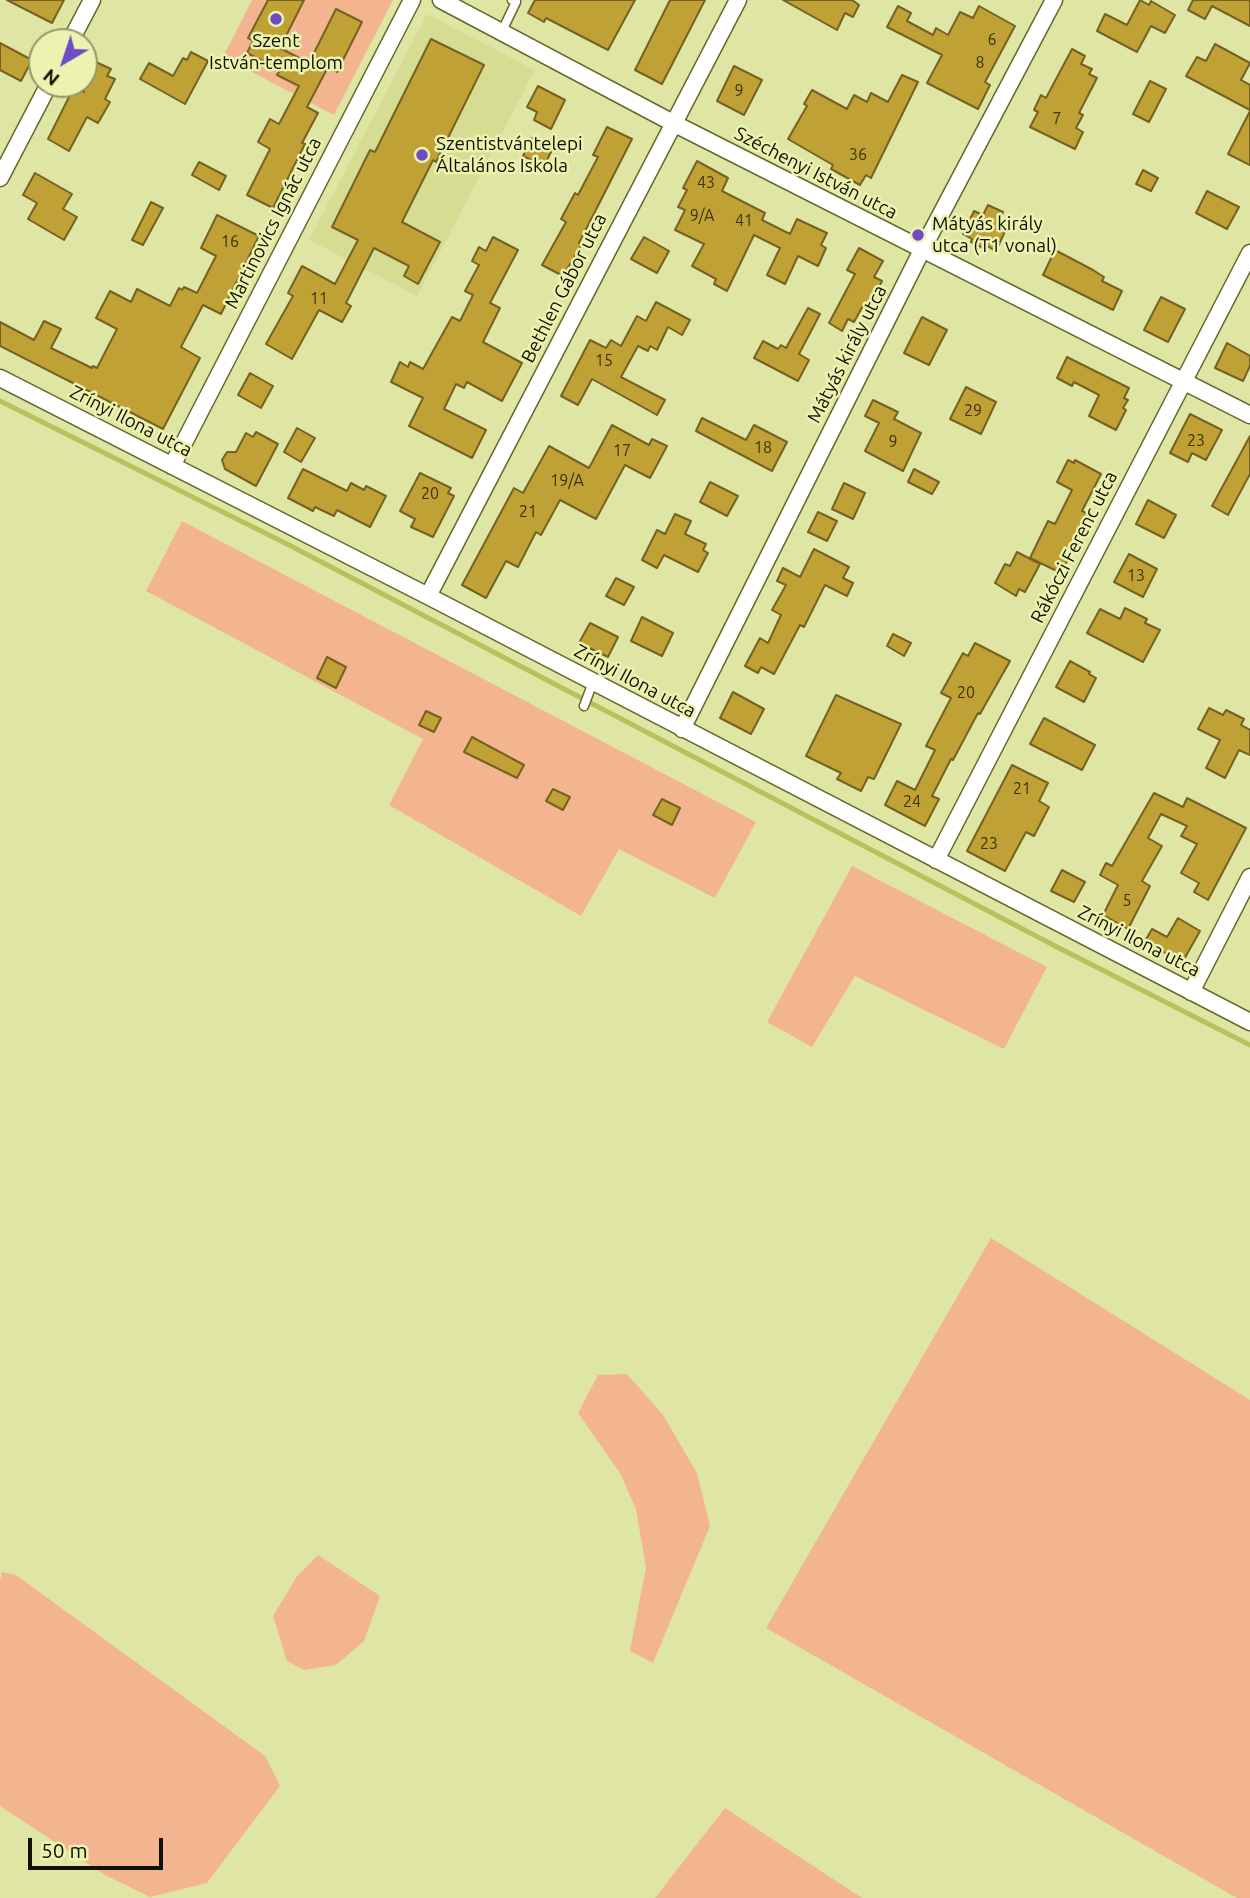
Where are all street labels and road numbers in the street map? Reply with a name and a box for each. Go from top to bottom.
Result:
street label: Széchenyi István utca [731,122,901,224]
street label: Martinovics Ignác utca [220,134,326,312]
street label: Bethlen Gábor utca [517,210,611,366]
street label: Mátyás király utca [802,281,892,427]
street label: Zrínyi Ilona utca [66,380,196,462]
street label: Rákóczi Ferenc utca [1026,467,1122,627]
street label: Zrínyi Ilona utca [570,639,700,723]
street label: Zrínyi Ilona utca [1074,900,1204,982]

